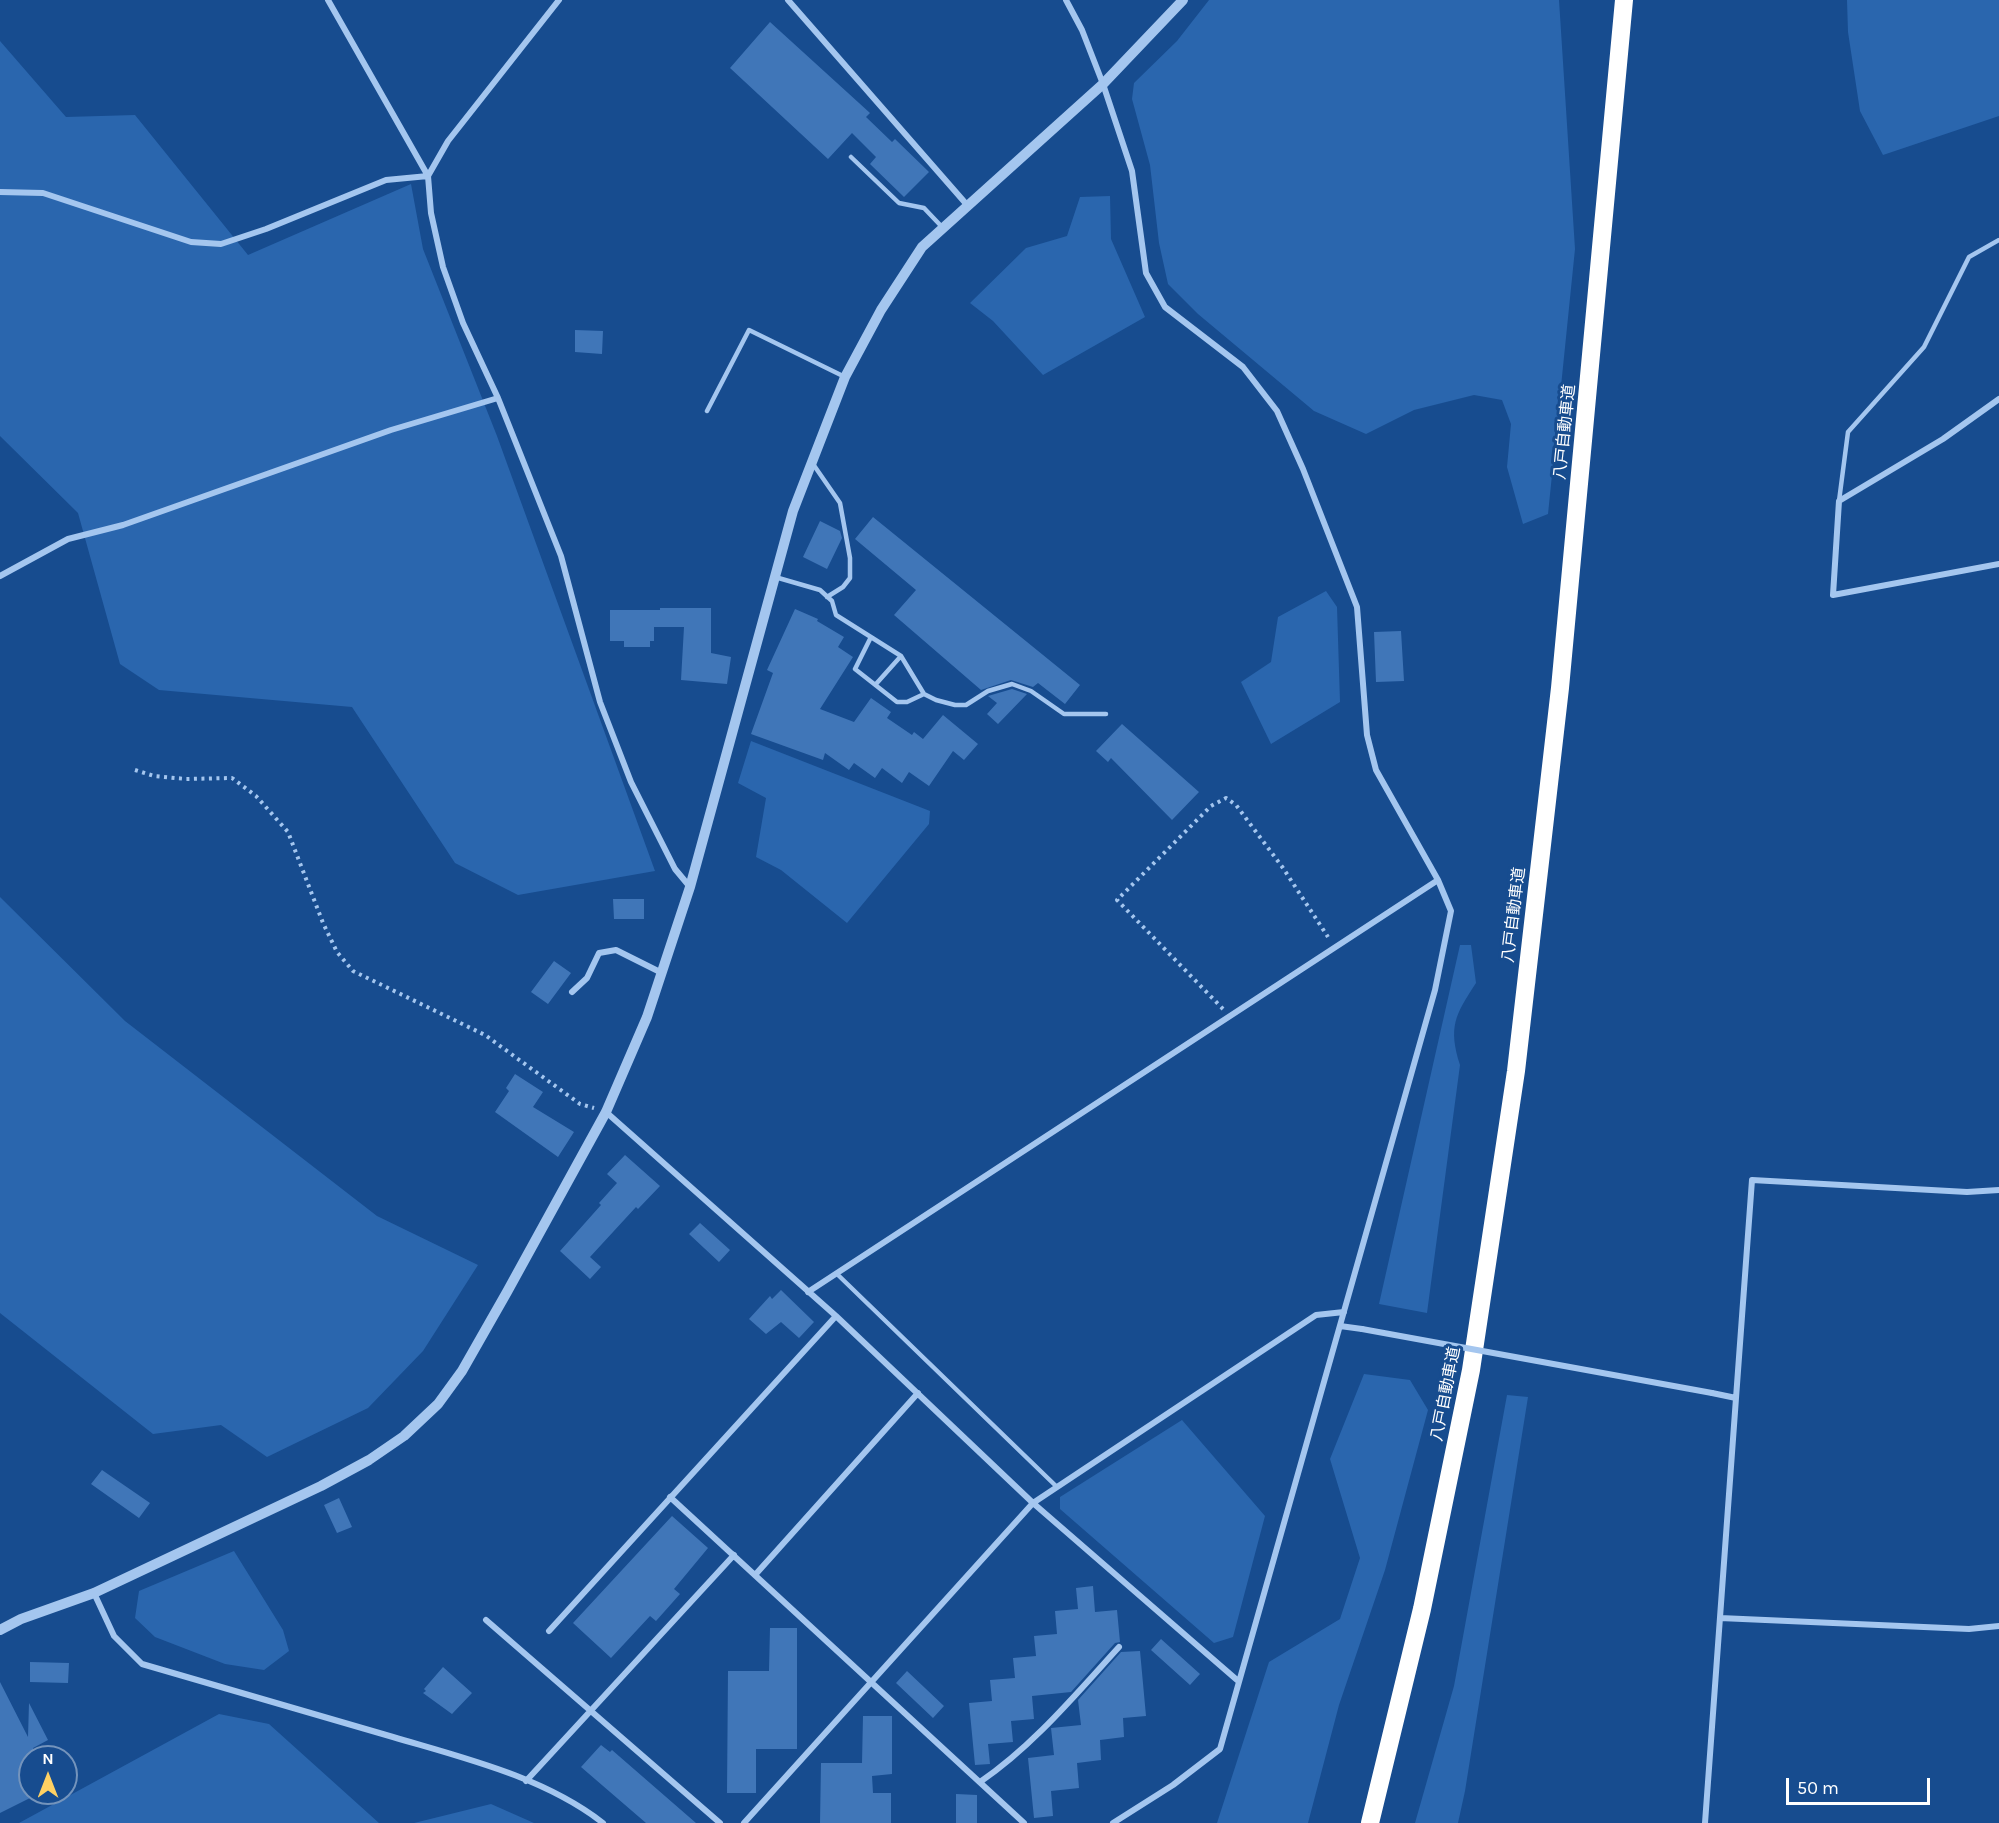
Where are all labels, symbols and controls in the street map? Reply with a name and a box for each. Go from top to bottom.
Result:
street label: 八戸自動車道 [1550,383,1580,481]
street label: 八戸自動車道 [1499,866,1529,964]
street label: 八戸自動車道 [1427,1345,1465,1443]
north arrow [18,1745,78,1805]
text: N [42,1749,54,1768]
scale bar [1789,1766,1933,1804]
text: 50 m [1797,1777,1839,1799]

